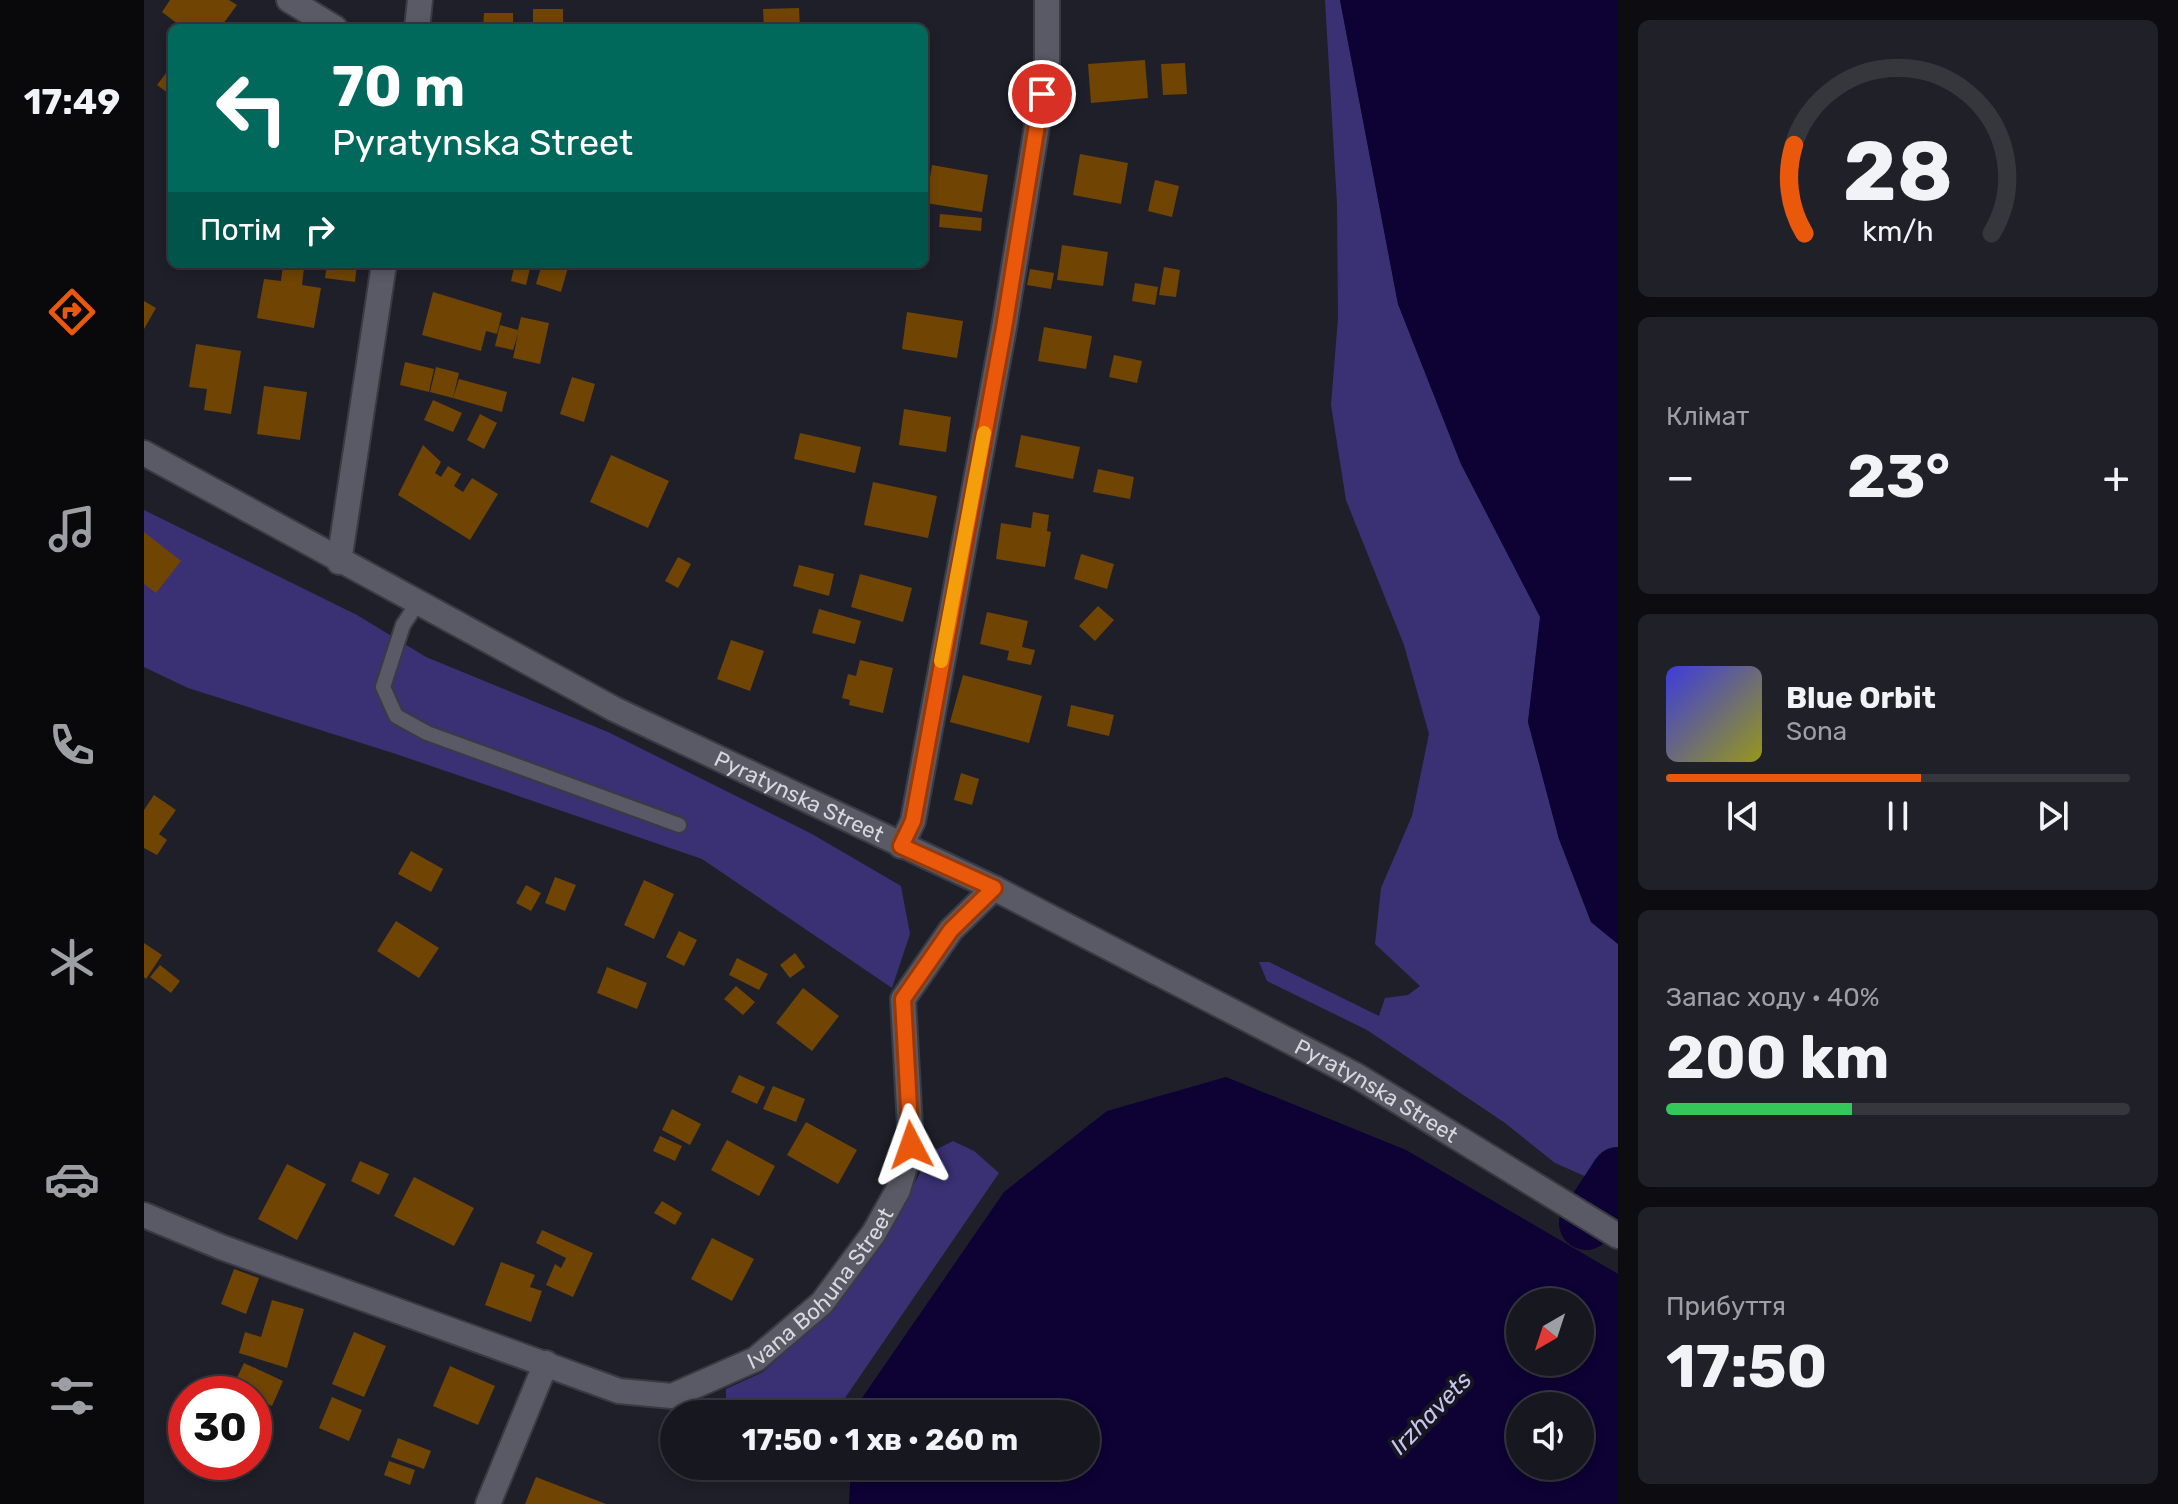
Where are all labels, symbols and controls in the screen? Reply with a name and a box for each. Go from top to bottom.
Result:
text: 70 m [332,54,465,120]
icon: left [200,56,304,160]
pin [1008,60,1076,128]
icon: arrive [1020,72,1064,116]
text: 17:49 [24,80,120,123]
text: Pyratynska Street [332,121,633,164]
text: 28 [1843,122,1953,221]
icon: right [298,208,342,252]
text: Потім [200,212,282,248]
text: km/h [1862,215,1934,249]
icon: directions [44,284,100,340]
text: Клімат [1666,401,1749,432]
text: 23° [1847,441,1950,512]
text: − [1666,451,1695,503]
text: + [2103,451,2130,503]
icon: music [44,501,100,557]
text: Blue Orbit [1786,680,1936,716]
text: Sona [1786,716,1847,747]
icon: phone [44,717,100,773]
street label: Pyratynska Street [710,745,889,848]
icon: previous [1721,794,1765,838]
icon: pause [1876,794,1920,838]
icon: next [2031,794,2075,838]
icon: climate [44,934,100,990]
text: Запас ходу · 40% [1666,982,1880,1013]
text: 200 km [1666,1022,1889,1093]
street label: Pyratynska Street [1290,1033,1463,1148]
position arrow [869,1103,953,1187]
icon: car [44,1151,100,1207]
street label: Ivana Bohuna Street [743,1202,899,1375]
north arrow [1506,1288,1594,1376]
map controls [1506,1288,1594,1480]
text: Прибуття [1666,1291,1786,1322]
text: 17:50 [1666,1331,1827,1402]
water label: Irzhavets [1385,1366,1477,1460]
icon: filters [44,1368,100,1424]
speed limit sign: 30 [168,1376,272,1480]
button: sound [1506,1392,1594,1480]
text: 17:50 · 1 хв · 260 m [742,1422,1018,1458]

